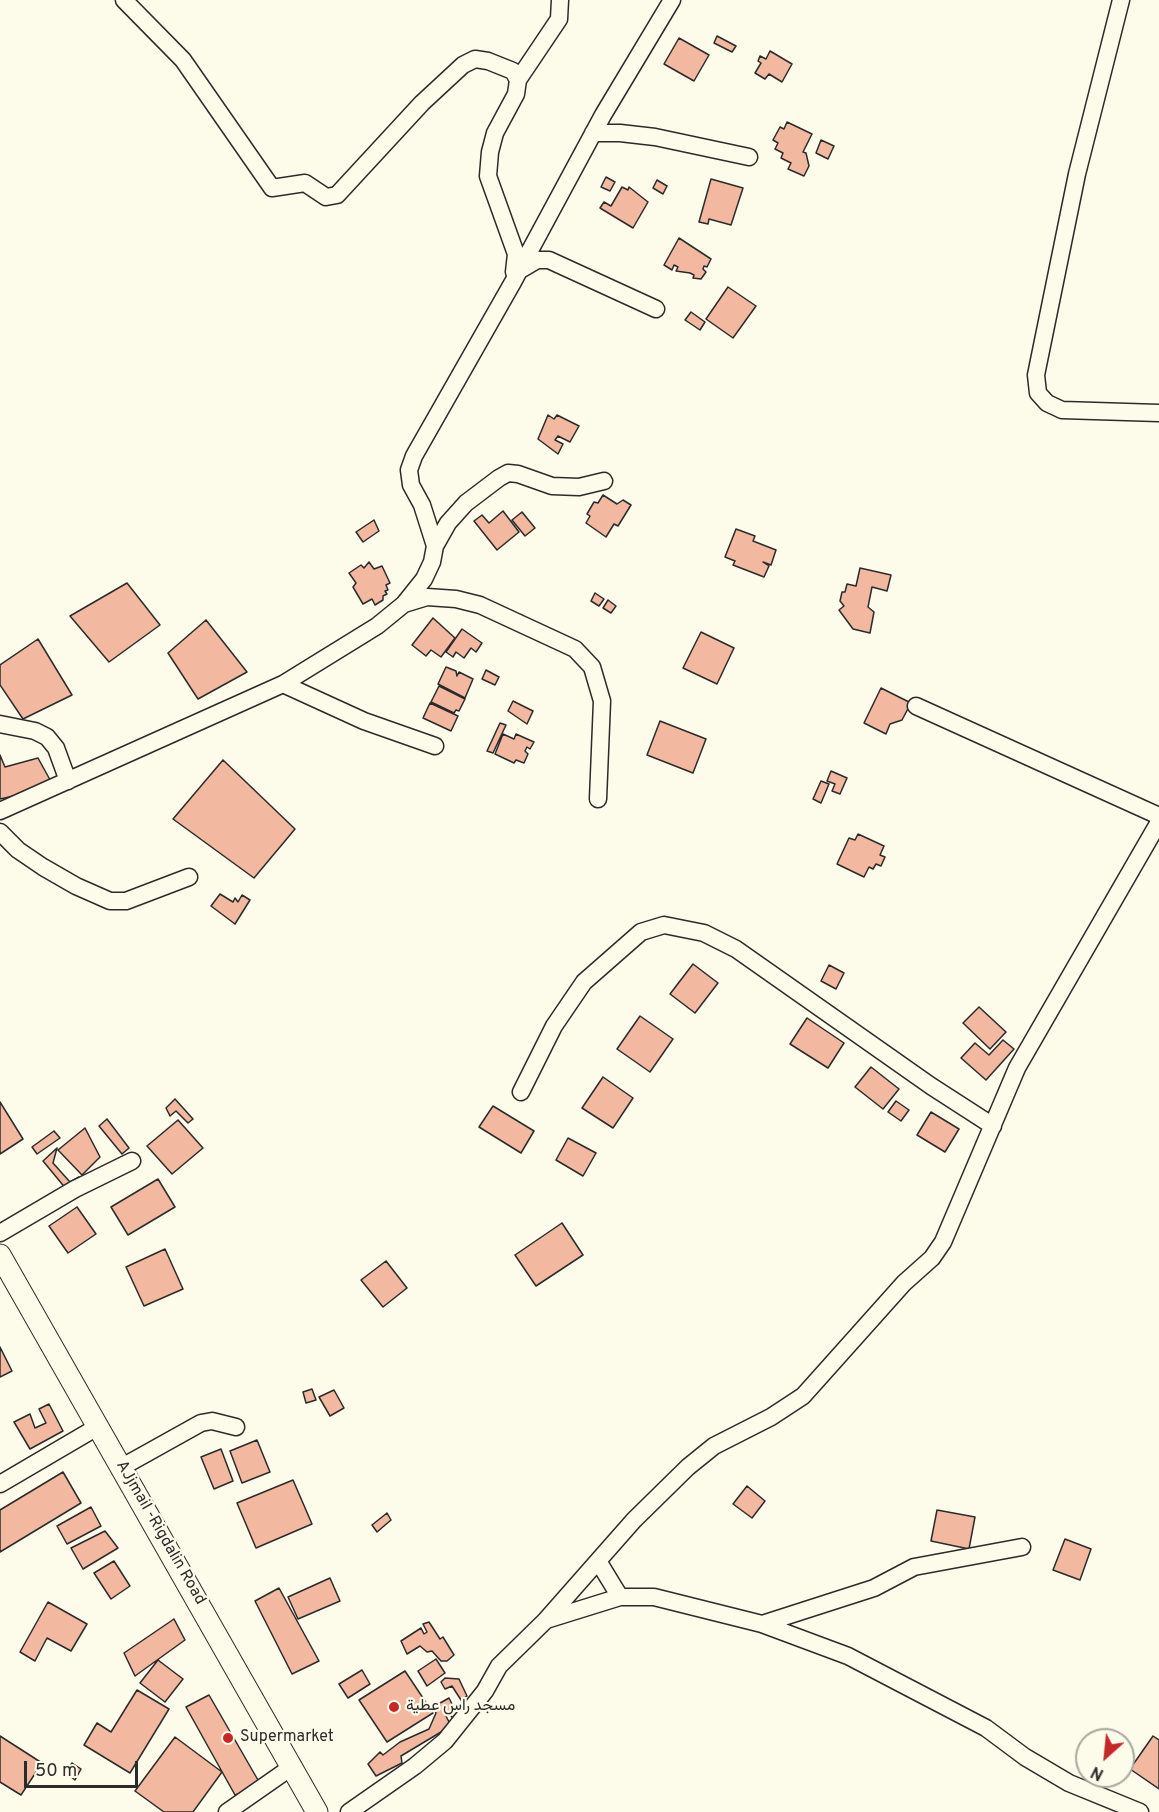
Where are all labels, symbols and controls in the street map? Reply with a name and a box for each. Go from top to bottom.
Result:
street label: AJjmail -Rigdalin Road [111,1458,209,1608]
place label: مسجد راس عطية [406,1697,515,1717]
marker: مسجد راس عطية [387,1700,401,1714]
place label: Supermarket [240,1728,334,1748]
north arrow [1075,1728,1135,1788]
marker: Supermarket [221,1731,235,1745]
scale bar [27,1749,141,1787]
text: 50 m [35,1760,77,1783]
text: N [1088,1761,1107,1784]

